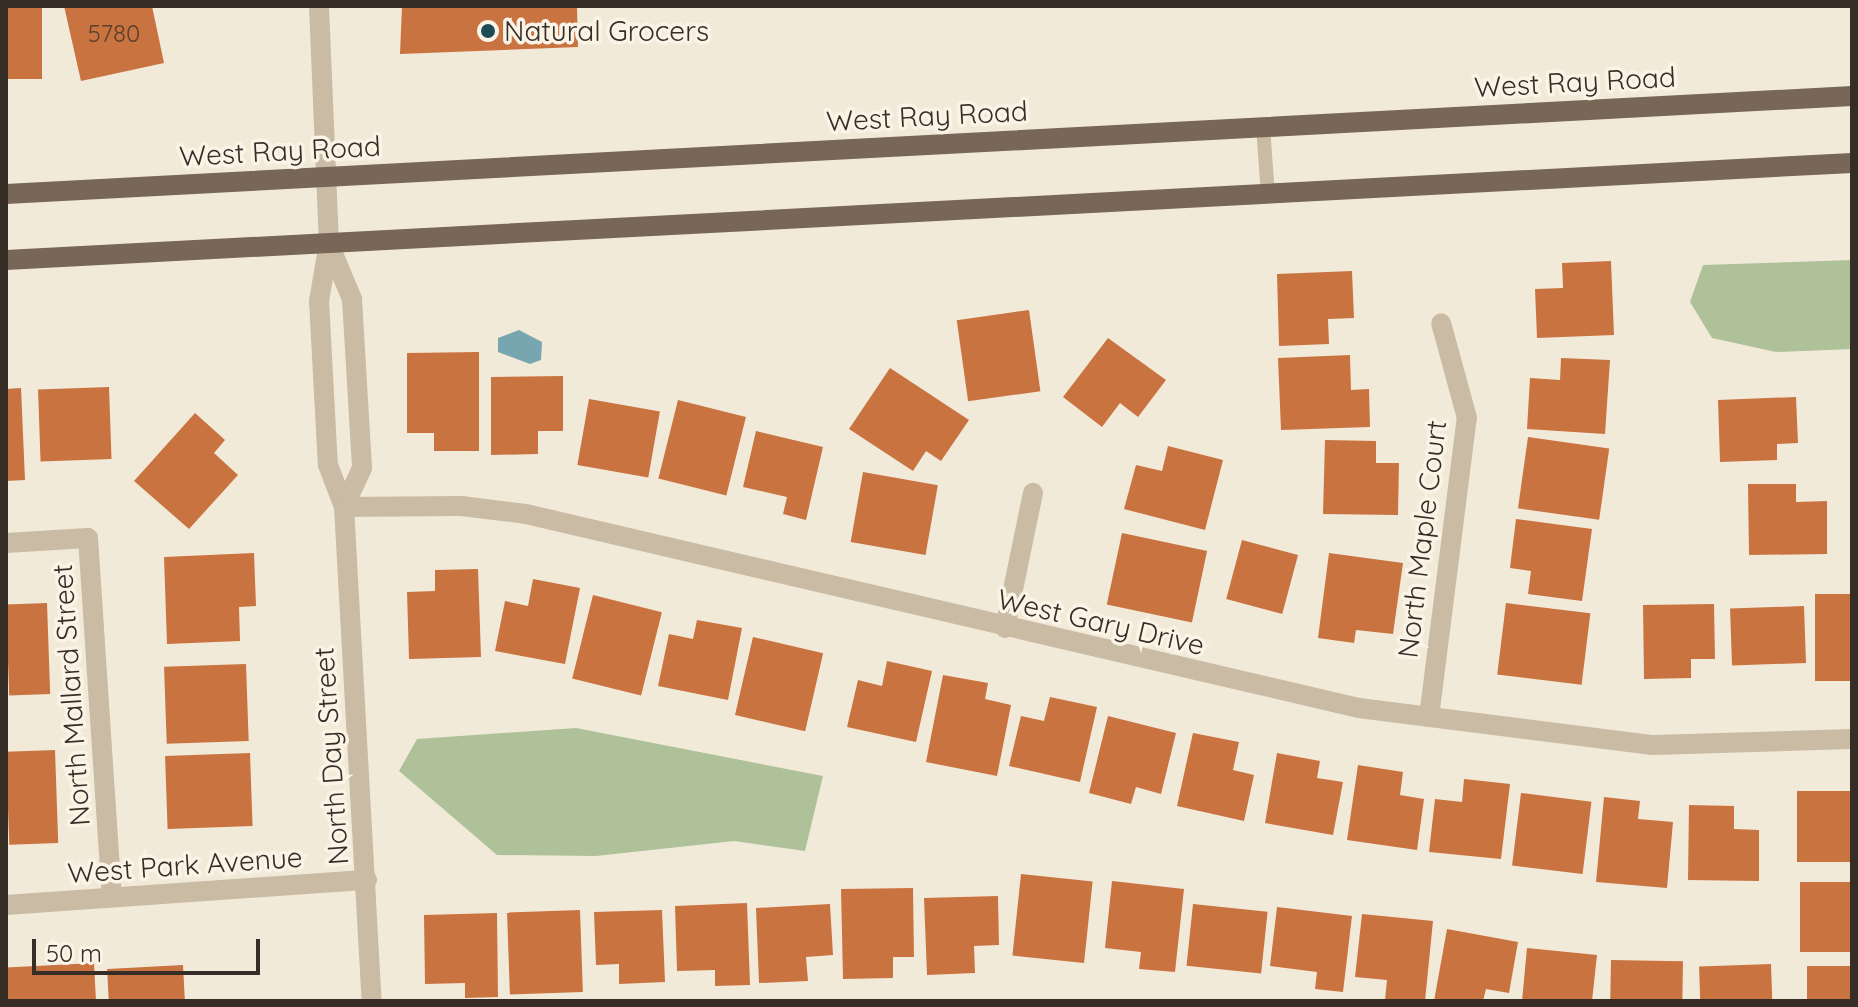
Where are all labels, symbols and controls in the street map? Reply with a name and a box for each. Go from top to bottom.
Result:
place label: Natural Grocers [504,14,709,48]
house number: 5780 [88,20,140,48]
marker: Natural Grocers [479,22,497,40]
street label: West Ray Road [1473,60,1677,104]
street label: West Ray Road [825,94,1029,138]
street label: West Ray Road [178,129,382,173]
street label: North Maple Court [1391,418,1453,660]
street label: North Mallard Street [45,563,97,827]
street label: West Gary Drive [994,582,1208,662]
street label: North Day Street [307,646,355,866]
street label: West Park Avenue [66,840,304,890]
scale bar [36,923,264,973]
text: 50 m [46,938,102,968]

